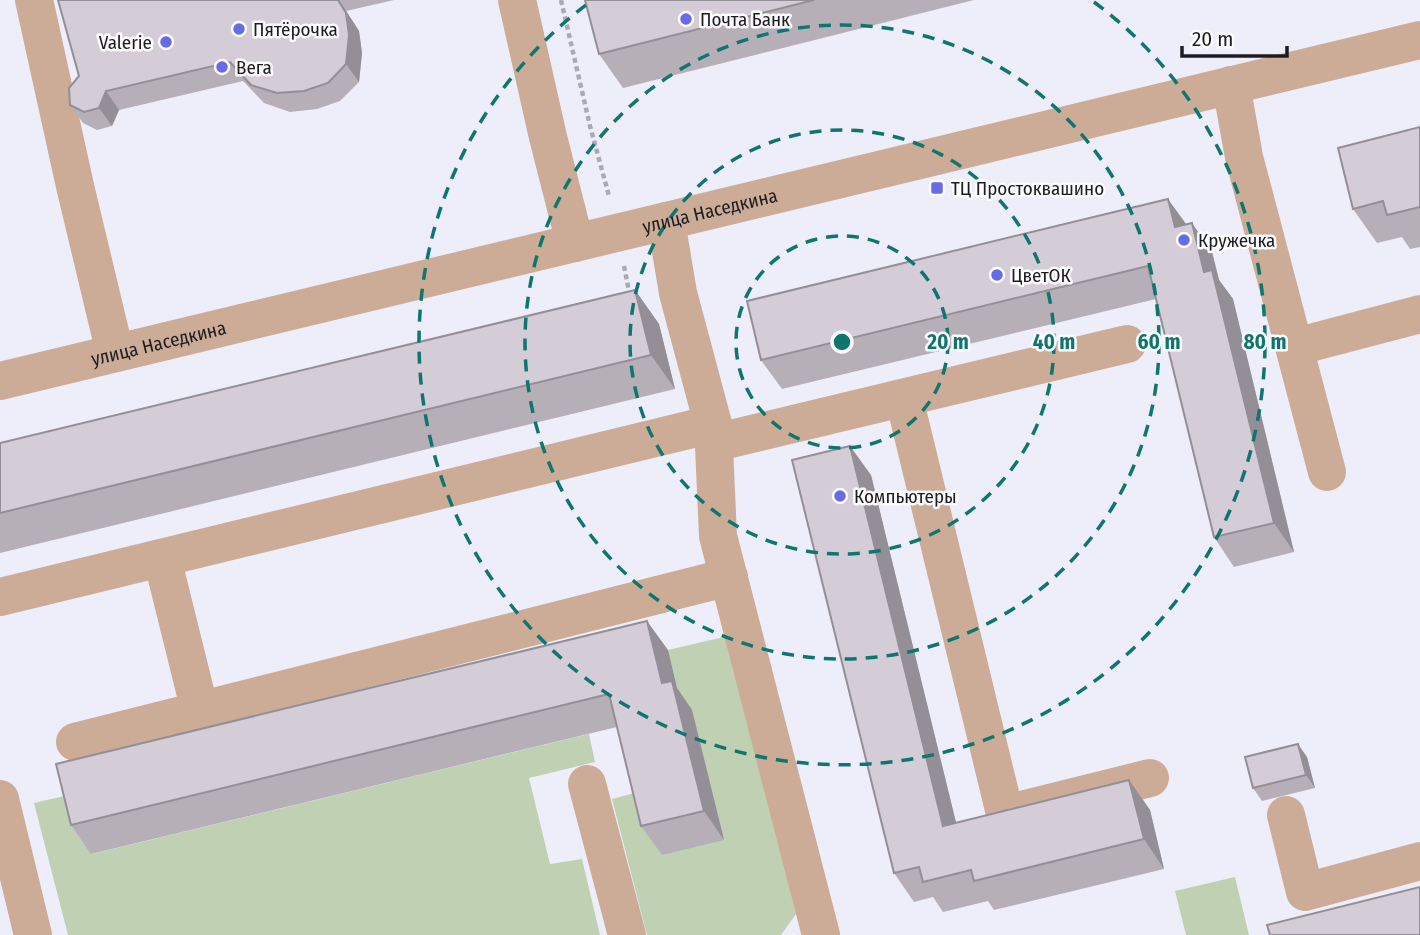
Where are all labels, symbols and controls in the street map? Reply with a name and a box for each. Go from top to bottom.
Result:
place label: Почта Банк [700,8,790,31]
marker: Почта Банк [678,11,694,27]
scale bar [1182,14,1287,58]
place label: Пятёрочка [253,18,338,41]
marker: Пятёрочка [231,21,247,37]
text: 20 m [1192,26,1233,52]
place label: Valerie [99,31,152,54]
marker: Valerie [158,34,174,50]
place label: Вега [236,56,272,79]
marker: Вега [214,59,230,75]
place label: ТЦ Простоквашино [951,177,1104,200]
marker: ТЦ Простоквашино [929,180,945,196]
street label: улица Наседкина [640,184,780,238]
place label: Кружечка [1198,229,1275,252]
marker: Кружечка [1176,232,1192,248]
place label: ЦветОК [1011,264,1071,287]
marker: ЦветОК [989,267,1005,283]
street label: улица Наседкина [89,316,228,371]
text: 20 m [926,329,969,355]
text: 40 m [1033,329,1075,355]
text: 60 m [1138,329,1180,355]
text: 80 m [1244,329,1286,355]
centre of rings [830,330,854,354]
place label: Компьютеры [854,485,957,508]
marker: Компьютеры [832,488,848,504]

